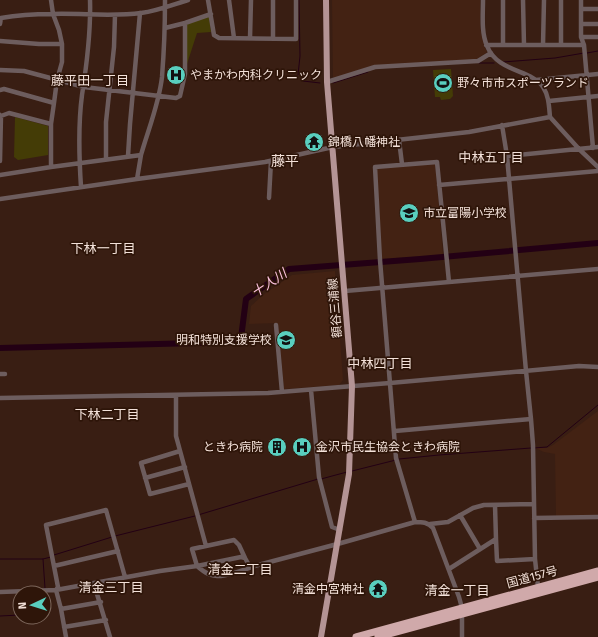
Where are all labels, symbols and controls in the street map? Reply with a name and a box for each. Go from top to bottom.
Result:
hospital icon: やまかわ内科クリニック [165,64,187,86]
place label: やまかわ内科クリニック [190,68,322,82]
sports icon: 野々市市スポーツランド [432,72,454,94]
district label: 藤平田一丁目 [51,73,129,88]
place label: 野々市市スポーツランド [457,76,589,90]
temple icon: 錦橋八幡神社 [303,131,325,153]
place label: 錦橋八幡神社 [328,135,400,149]
district label: 中林五丁目 [458,150,524,165]
district label: 藤平 [271,153,299,170]
school or university icon: 市立富陽小学校 [398,202,420,224]
place label: 市立富陽小学校 [423,206,507,220]
district label: 下林一丁目 [70,241,136,256]
water label: 十人川 [249,265,291,300]
street label: 額谷三浦線 [325,277,345,339]
school or university icon: 明和特別支援学校 [275,329,297,351]
place label: 明和特別支援学校 [176,333,272,347]
district label: 中林四丁目 [347,356,413,371]
district label: 下林二丁目 [74,407,140,422]
building icon: ときわ病院 [266,436,288,458]
hospital icon: 金沢市民生協会ときわ病院 [291,436,313,458]
place label: ときわ病院 [203,440,263,454]
place label: 金沢市民生協会ときわ病院 [316,440,460,454]
district label: 清金二丁目 [207,562,273,577]
street label: 国道157号 [505,563,559,591]
temple icon: 清金中宮神社 [367,578,389,600]
district label: 清金三丁目 [78,580,144,595]
place label: 清金中宮神社 [292,582,364,596]
district label: 清金一丁目 [424,583,490,598]
north arrow [12,585,52,625]
text: N [16,602,29,610]

